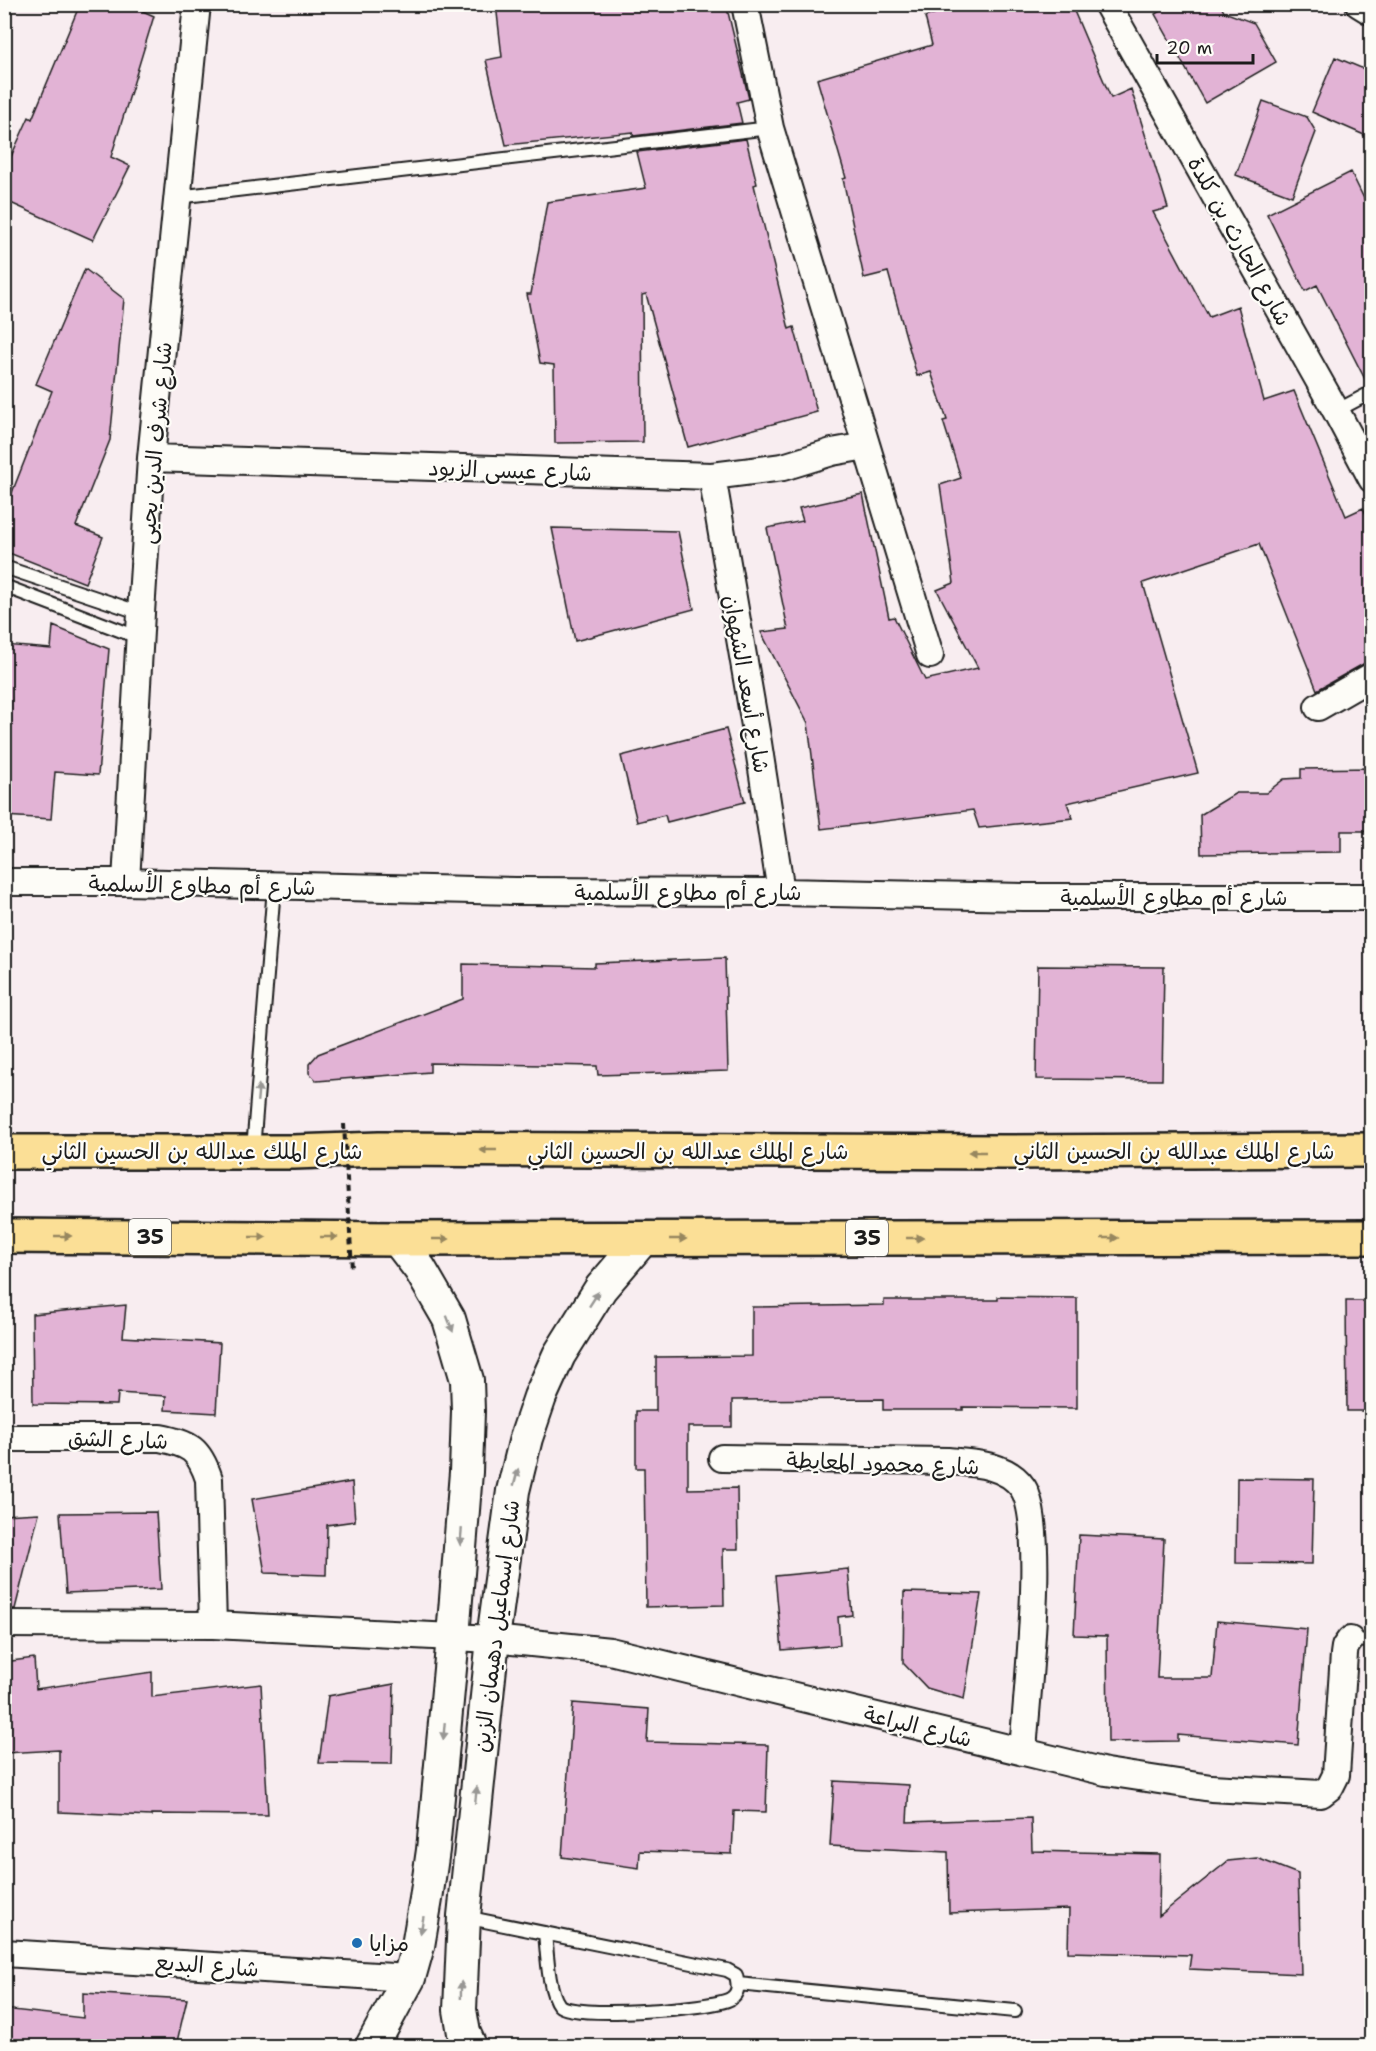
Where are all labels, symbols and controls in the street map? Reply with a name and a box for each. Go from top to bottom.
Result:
scale bar [1157,27,1253,65]
text: 20 m [1166,36,1212,60]
street label: شارع الحارث بن كلدة [1180,151,1298,332]
street label: شارع شرف الدين يحيى [132,341,180,546]
street label: شارع عيسى الزيود [428,453,592,489]
street label: شارع أسعد الشهوان [716,593,776,776]
street label: شارع أم مطاوع الأسلمية [88,868,316,904]
street label: شارع أم مطاوع الأسلمية [575,877,801,909]
street label: شارع أم مطاوع الأسلمية [1061,882,1287,914]
one-way arrow [253,1084,263,1103]
street label: شارع الملك عبدالله بن الحسين الثاني [41,1137,363,1171]
street label: شارع الملك عبدالله بن الحسين الثاني [527,1137,849,1171]
street label: شارع الملك عبدالله بن الحسين الثاني [1013,1137,1335,1171]
one-way arrow [479,1145,498,1155]
one-way arrow [968,1147,987,1157]
road number: 35 [129,1219,171,1255]
road number: 35 [846,1220,888,1256]
one-way arrow [53,1231,72,1241]
one-way arrow [248,1232,267,1242]
one-way arrow [320,1232,339,1242]
one-way arrow [906,1233,925,1243]
one-way arrow [1101,1233,1120,1243]
one-way arrow [432,1234,451,1244]
one-way arrow [669,1234,688,1244]
one-way arrow [588,1291,599,1308]
one-way arrow [446,1315,455,1333]
street label: شارع الشق [67,1423,168,1457]
street label: شارع محمود المعايطة [786,1446,980,1482]
one-way arrow [512,1468,522,1486]
street label: شارع إسماعيل دهيمان الزبن [467,1498,527,1754]
one-way arrow [456,1528,466,1547]
street label: شارع البراعة [861,1699,975,1755]
one-way arrow [439,1722,449,1741]
one-way arrow [471,1786,481,1805]
one-way arrow [417,1916,426,1935]
place label: مزايا [369,1929,409,1958]
marker: مزايا [350,1936,364,1950]
street label: شارع البديع [154,1947,260,1985]
one-way arrow [456,1980,465,1999]

